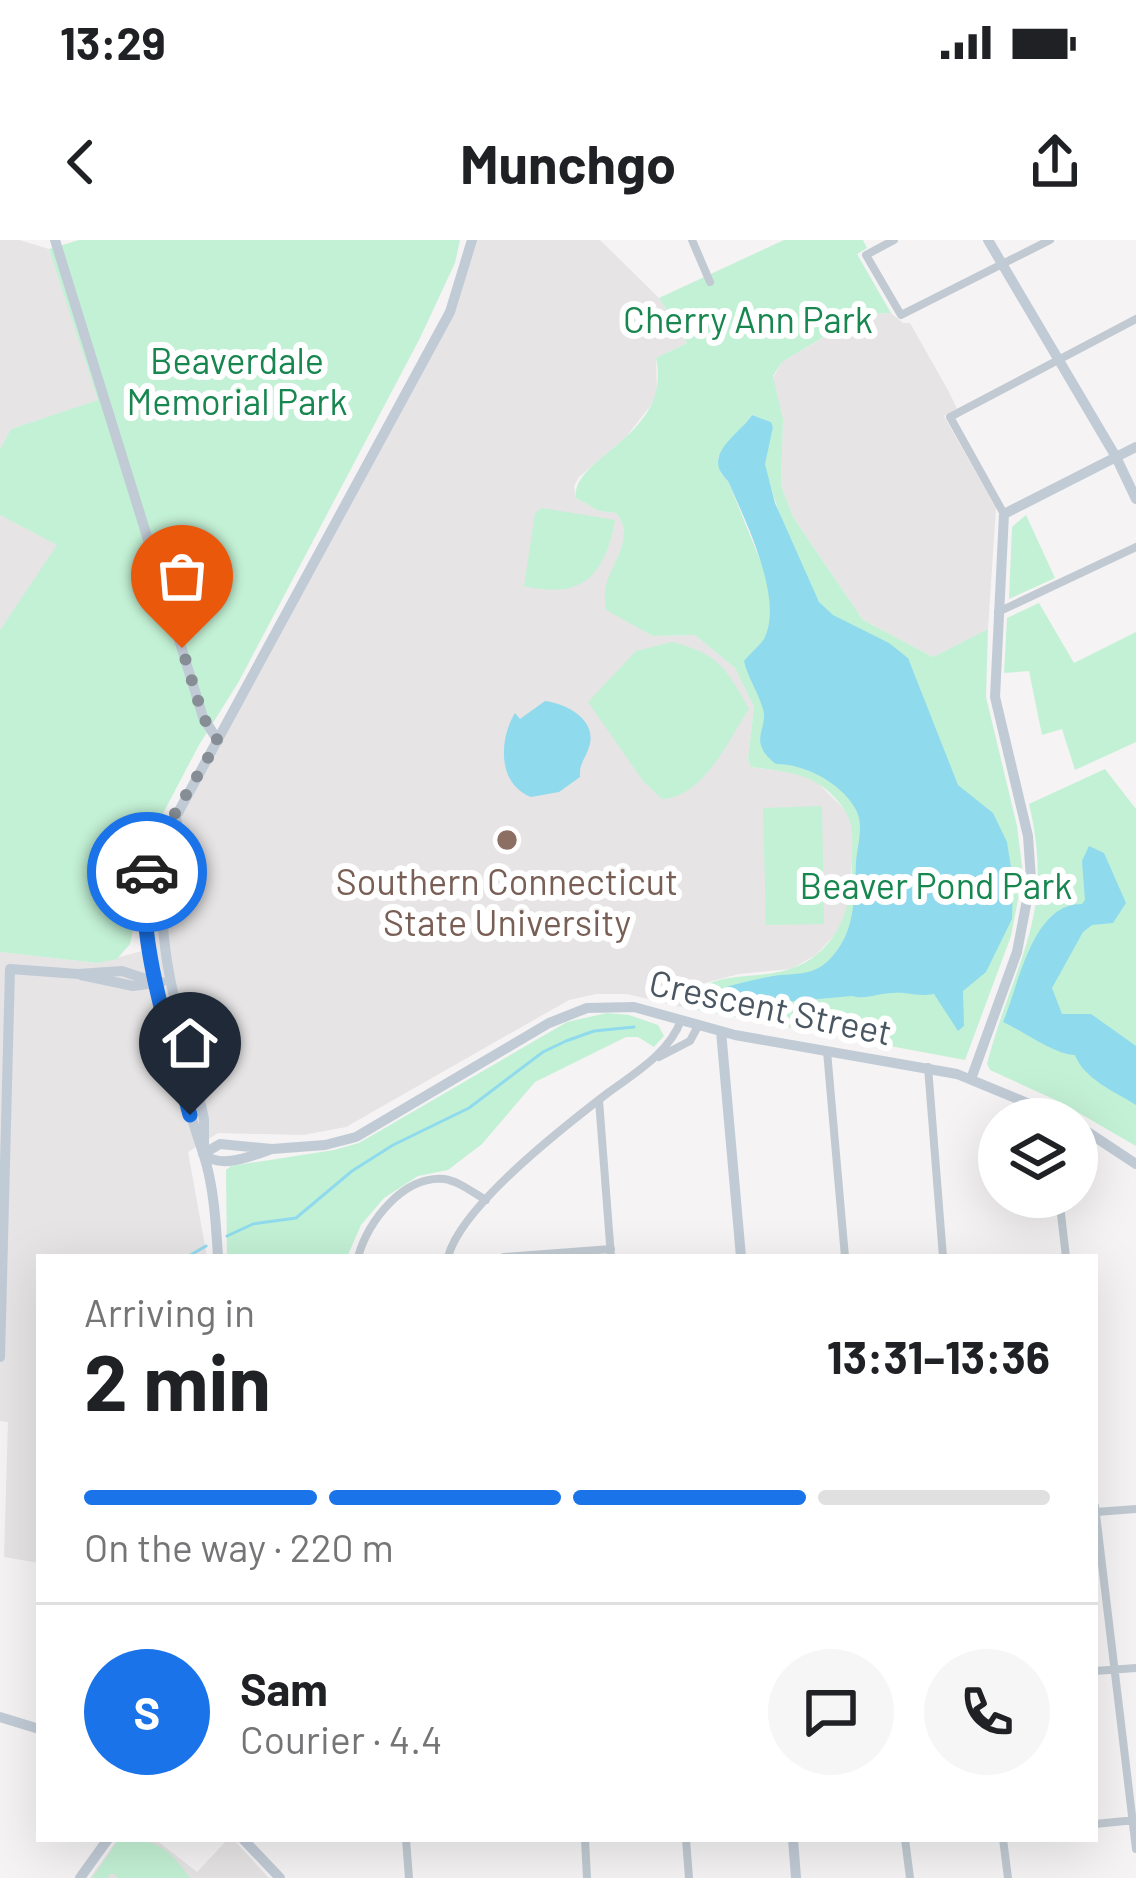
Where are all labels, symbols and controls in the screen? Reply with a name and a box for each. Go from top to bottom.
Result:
text: 13:29 [60,15,166,69]
icon: back [48,129,114,195]
icon: share [1022,129,1088,195]
text: Munchgo [460,130,676,195]
park label: Cherry Ann Park [623,297,873,340]
park label: Beaverdale Memorial Park [127,338,347,422]
pin [131,525,233,648]
icon: bag [149,543,215,609]
courier [87,812,207,932]
marker: Southern Connecticut State University [494,827,520,853]
icon: car [114,839,180,905]
place label: Southern Connecticut State University [336,859,678,943]
park label: Beaver Pond Park [800,863,1072,906]
street label: Crescent Street [646,959,896,1053]
pin [139,992,241,1115]
icon: home [157,1010,223,1076]
map controls [978,1098,1098,1218]
button: layers [978,1098,1098,1218]
text: Arriving in [84,1288,255,1335]
text: 13:31–13:36 [827,1329,1050,1383]
text: 2 min [84,1333,271,1427]
text: On the way · 220 m [84,1523,394,1570]
button: chat [768,1649,894,1775]
button: phone [924,1649,1050,1775]
text: Sam [240,1661,328,1715]
text: S [134,1685,160,1739]
text: Courier · 4.4 [240,1715,443,1762]

